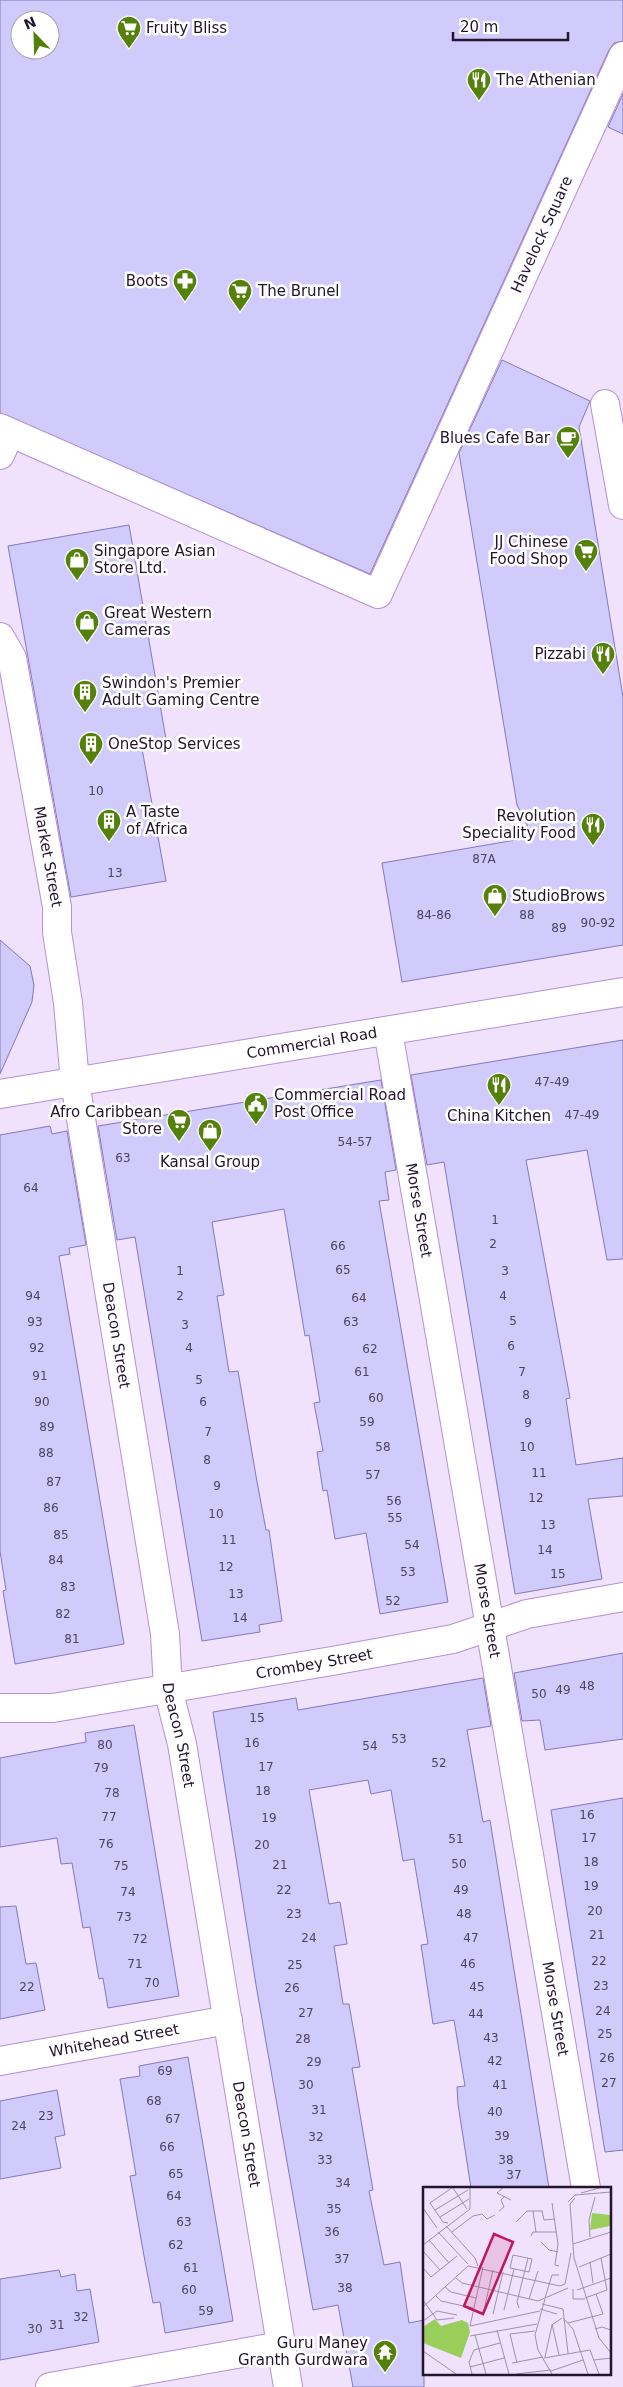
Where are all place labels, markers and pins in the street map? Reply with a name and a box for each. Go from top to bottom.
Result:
supermarket icon: Fruity Bliss [116,15,142,49]
place label: Fruity Bliss [146,19,227,37]
restaurant icon: The Athenian [466,67,492,101]
place label: The Athenian [495,71,596,89]
pharmacy icon: Boots [172,268,198,302]
place label: Boots [126,272,168,290]
supermarket icon: The Brunel [227,278,253,312]
place label: The Brunel [257,282,340,300]
cafe icon: Blues Cafe Bar [555,425,581,459]
place label: Blues Cafe Bar [440,429,551,447]
place label: JJ Chinese Food Shop [490,533,568,568]
supermarket icon: JJ Chinese Food Shop [573,538,599,572]
place label: Singapore Asian Store Ltd. [94,542,215,577]
shop icon: Singapore Asian Store Ltd. [64,547,90,581]
place label: Great Western Cameras [104,604,212,639]
shop icon: Great Western Cameras [74,609,100,643]
restaurant icon: Pizzabi [590,641,616,675]
place label: Pizzabi [534,645,586,663]
place label: Swindon's Premier Adult Gaming Centre [102,674,259,709]
building icon: Swindon's Premier Adult Gaming Centre [72,679,98,713]
building icon: OneStop Services [78,731,104,765]
place label: OneStop Services [108,735,241,753]
place label: A Taste of Africa [126,803,188,838]
place label: Revolution Speciality Food [462,807,576,842]
building icon: A Taste of Africa [96,808,122,842]
restaurant icon: Revolution Speciality Food [580,812,606,846]
shop icon: StudioBrows [482,883,508,917]
place label: StudioBrows [512,887,605,905]
restaurant icon: China Kitchen [486,1072,512,1106]
place label: Commercial Road Post Office [274,1086,406,1121]
public building icon: Commercial Road Post Office [243,1091,269,1125]
place label: Afro Caribbean Store [50,1103,162,1138]
place label: China Kitchen [447,1107,551,1125]
supermarket icon: Afro Caribbean Store [166,1108,192,1142]
shop icon: Kansal Group [197,1118,223,1152]
place label: Kansal Group [160,1153,260,1171]
place label: Guru Maney Granth Gurdwara [238,2334,368,2369]
temple icon: Guru Maney Granth Gurdwara [372,2339,398,2373]

